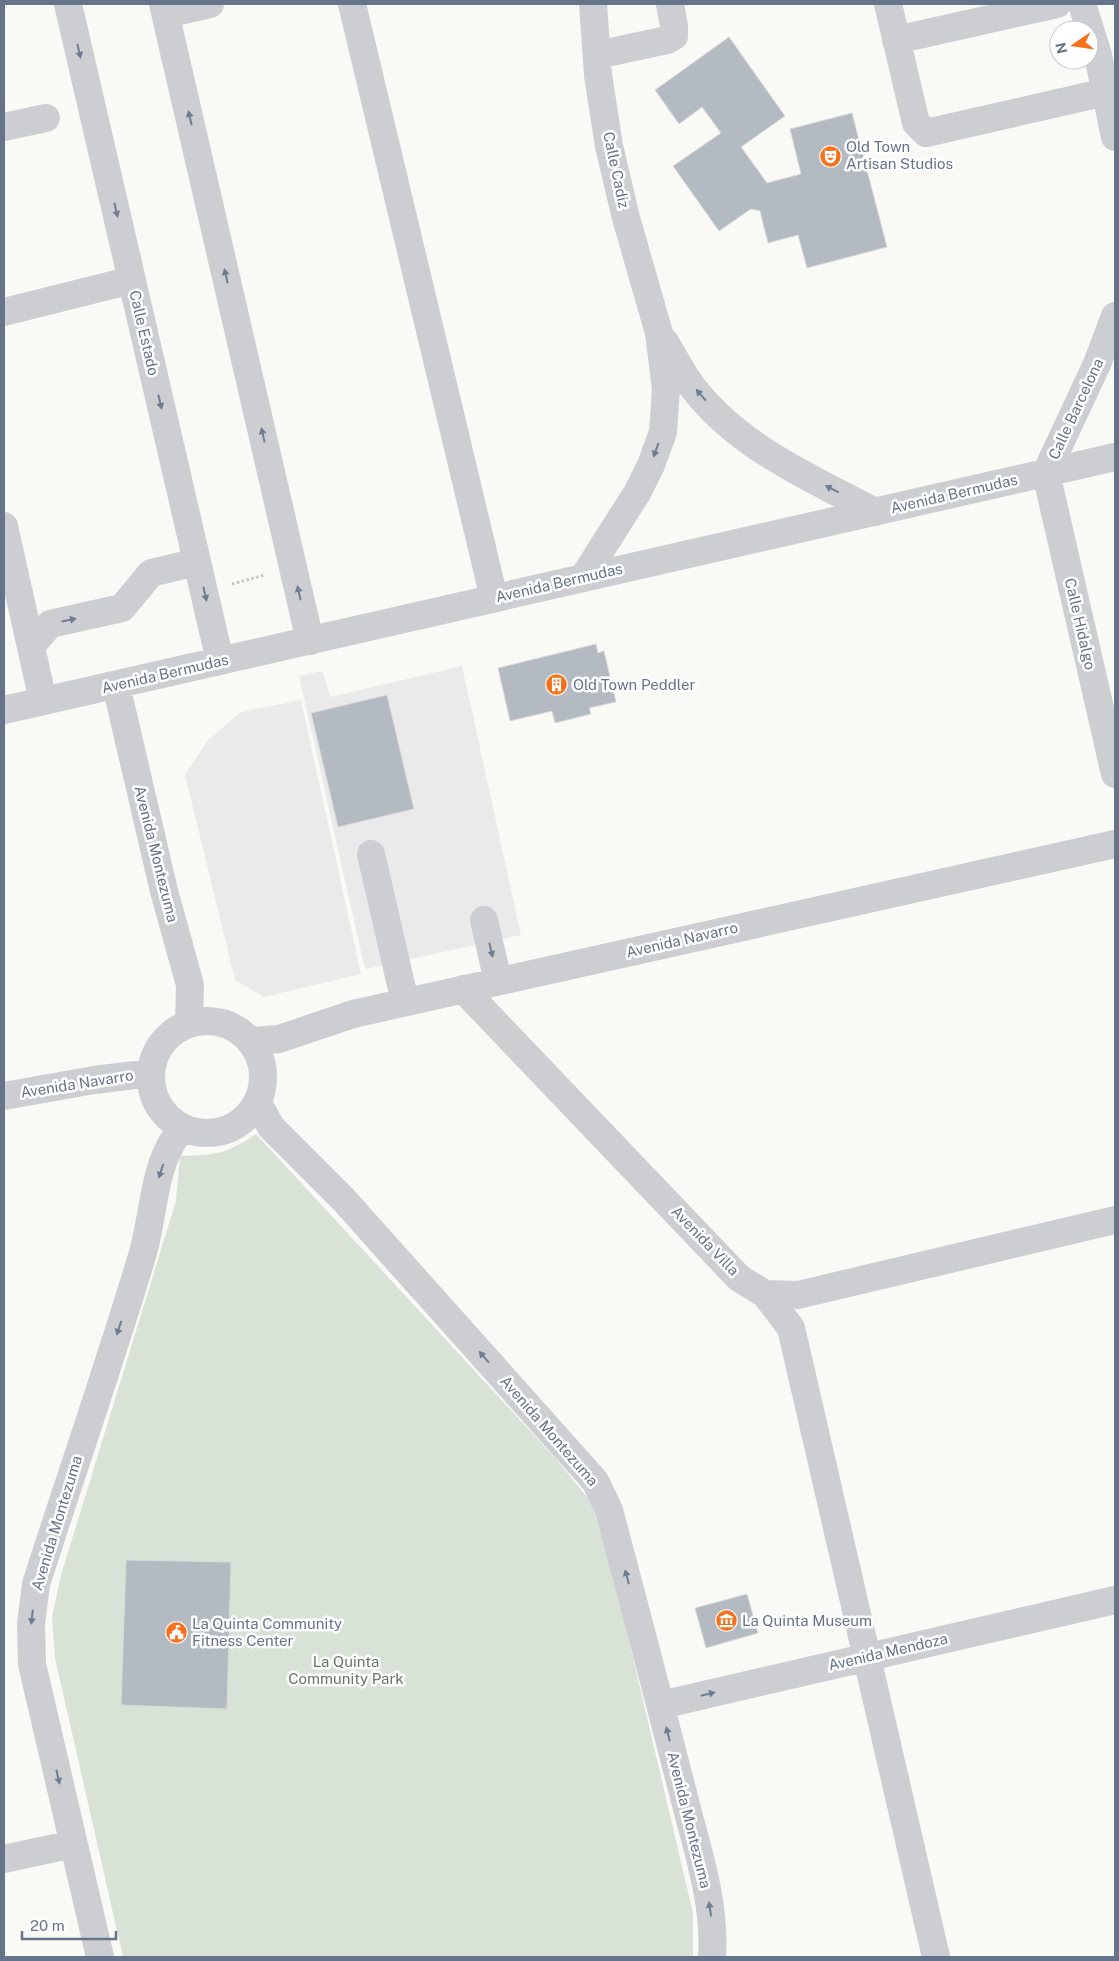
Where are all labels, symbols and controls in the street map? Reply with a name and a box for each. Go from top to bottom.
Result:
north arrow [1049,20,1099,70]
text: N [1052,41,1070,55]
one-way arrow [75,44,83,59]
one-way arrow [186,111,194,126]
street label: Calle Cadiz [600,130,633,210]
place label: Old Town Artisan Studios [846,138,953,172]
theatre icon: Old Town Artisan Studios [818,144,842,168]
one-way arrow [112,202,120,217]
one-way arrow [222,269,230,284]
street label: Calle Estado [126,289,163,377]
street label: Calle Barcelona [1045,356,1106,462]
one-way arrow [695,390,707,402]
one-way arrow [156,394,164,410]
one-way arrow [259,427,267,442]
one-way arrow [652,443,660,458]
street label: Avenida Bermudas [889,471,1019,516]
one-way arrow [824,485,839,493]
street label: Avenida Bermudas [494,560,624,605]
street label: Calle Hidalgo [1062,576,1099,671]
one-way arrow [295,586,303,601]
one-way arrow [201,587,209,602]
one-way arrow [61,616,76,624]
street label: Avenida Bermudas [100,651,230,696]
building icon: Old Town Peddler [545,673,569,697]
place label: Old Town Peddler [573,676,695,693]
street label: Avenida Montezuma [131,784,182,924]
street label: Avenida Navarro [624,918,739,961]
one-way arrow [487,943,495,958]
street label: Avenida Navarro [19,1066,135,1101]
one-way arrow [156,1164,164,1179]
street label: Avenida Villa [668,1203,743,1279]
one-way arrow [115,1321,123,1336]
one-way arrow [479,1351,490,1364]
street label: Avenida Montezuma [497,1372,602,1489]
street label: Avenida Montezuma [28,1453,85,1592]
one-way arrow [623,1569,631,1584]
one-way arrow [28,1609,36,1625]
museum icon: La Quinta Museum [714,1609,738,1633]
place label: La Quinta Museum [742,1612,872,1629]
place label: La Quinta Community Fitness Center [192,1615,342,1649]
public building icon: La Quinta Community Fitness Center [164,1621,188,1645]
street label: Avenida Mendoza [827,1629,949,1674]
park label: La Quinta Community Park [288,1653,404,1687]
one-way arrow [701,1689,717,1697]
one-way arrow [664,1726,672,1741]
street label: Avenida Montezuma [664,1750,715,1890]
one-way arrow [54,1769,62,1785]
one-way arrow [705,1900,713,1916]
scale bar [22,1908,116,1940]
text: 20 m [30,1917,65,1934]

